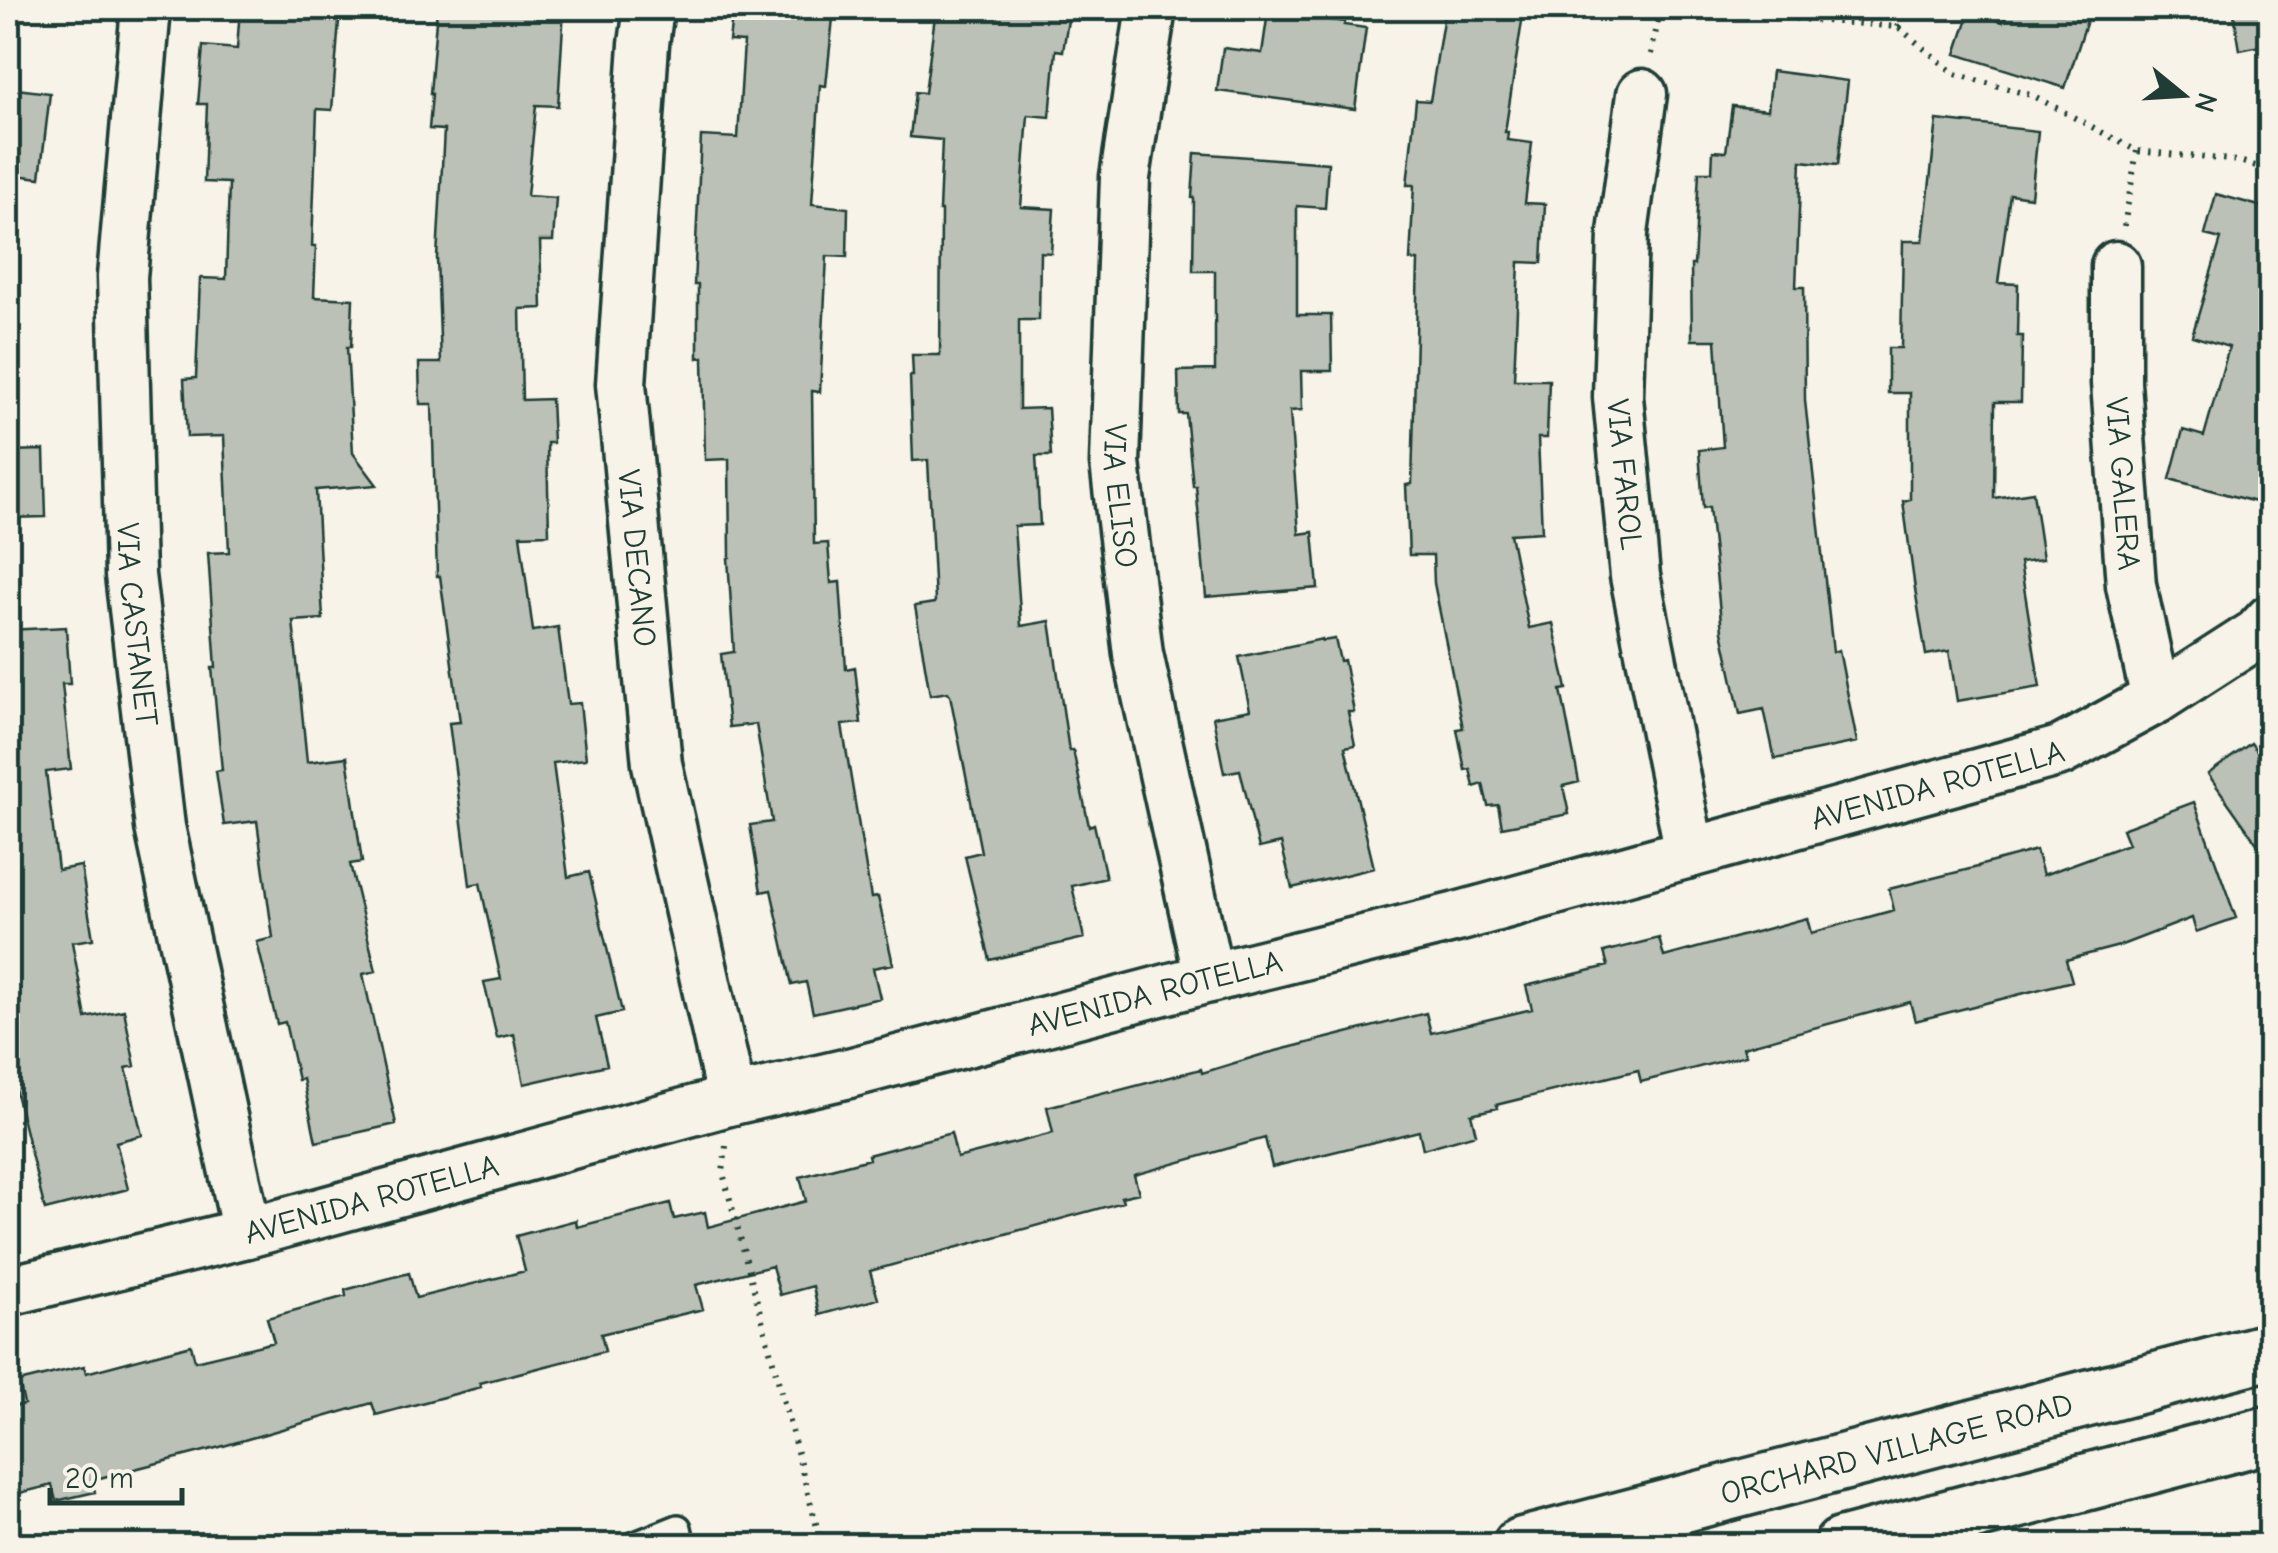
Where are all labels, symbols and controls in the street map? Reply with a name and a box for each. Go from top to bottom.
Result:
north arrow [2133,45,2233,145]
text: N [2188,89,2224,116]
street label: VIA GALERA [2098,396,2148,572]
street label: VIA FAROL [1599,397,1650,551]
street label: VIA ELISO [1096,423,1145,570]
street label: VIA DECANO [610,468,664,649]
street label: VIA CASTANET [110,522,166,729]
street label: AVENIDA ROTELLA [1807,733,2069,838]
street label: AVENIDA ROTELLA [1024,943,1286,1044]
street label: AVENIDA ROTELLA [241,1147,503,1252]
street label: ORCHARD VILLAGE ROAD [1717,1385,2077,1512]
scale bar [50,1443,182,1505]
text: 20 m [65,1461,134,1496]

